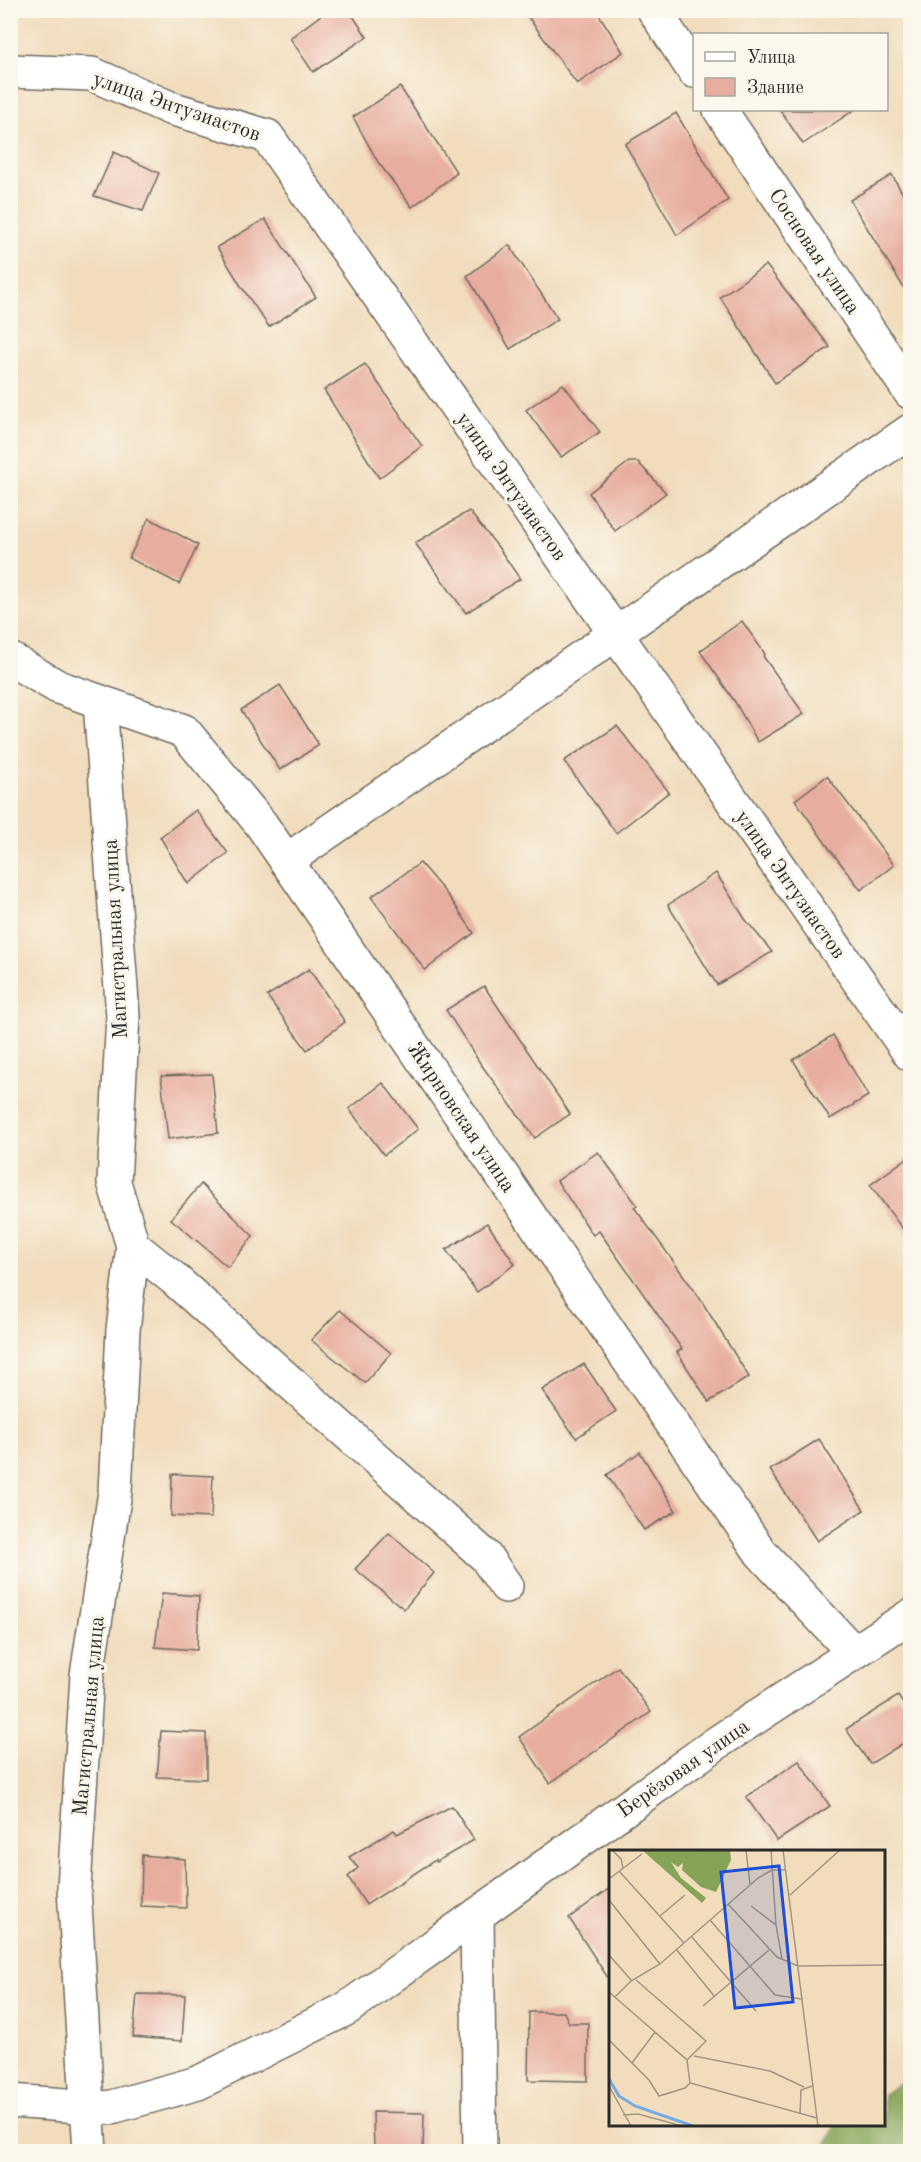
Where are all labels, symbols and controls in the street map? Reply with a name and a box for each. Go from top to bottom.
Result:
legend [693,33,888,111]
text: Улица [747,49,796,67]
street label: улица Энтузиастов [90,69,263,146]
text: Здание [747,79,804,97]
street label: Сосновая улица [764,185,863,318]
street label: улица Энтузиастов [452,409,570,565]
street label: улица Энтузиастов [731,807,849,963]
street label: Магистральная улица [101,838,132,1040]
street label: Жирновская улица [403,1039,519,1197]
street label: Магистральная улица [70,1615,109,1817]
street label: Берёзовая улица [614,1716,754,1822]
inset map [609,1850,885,2126]

